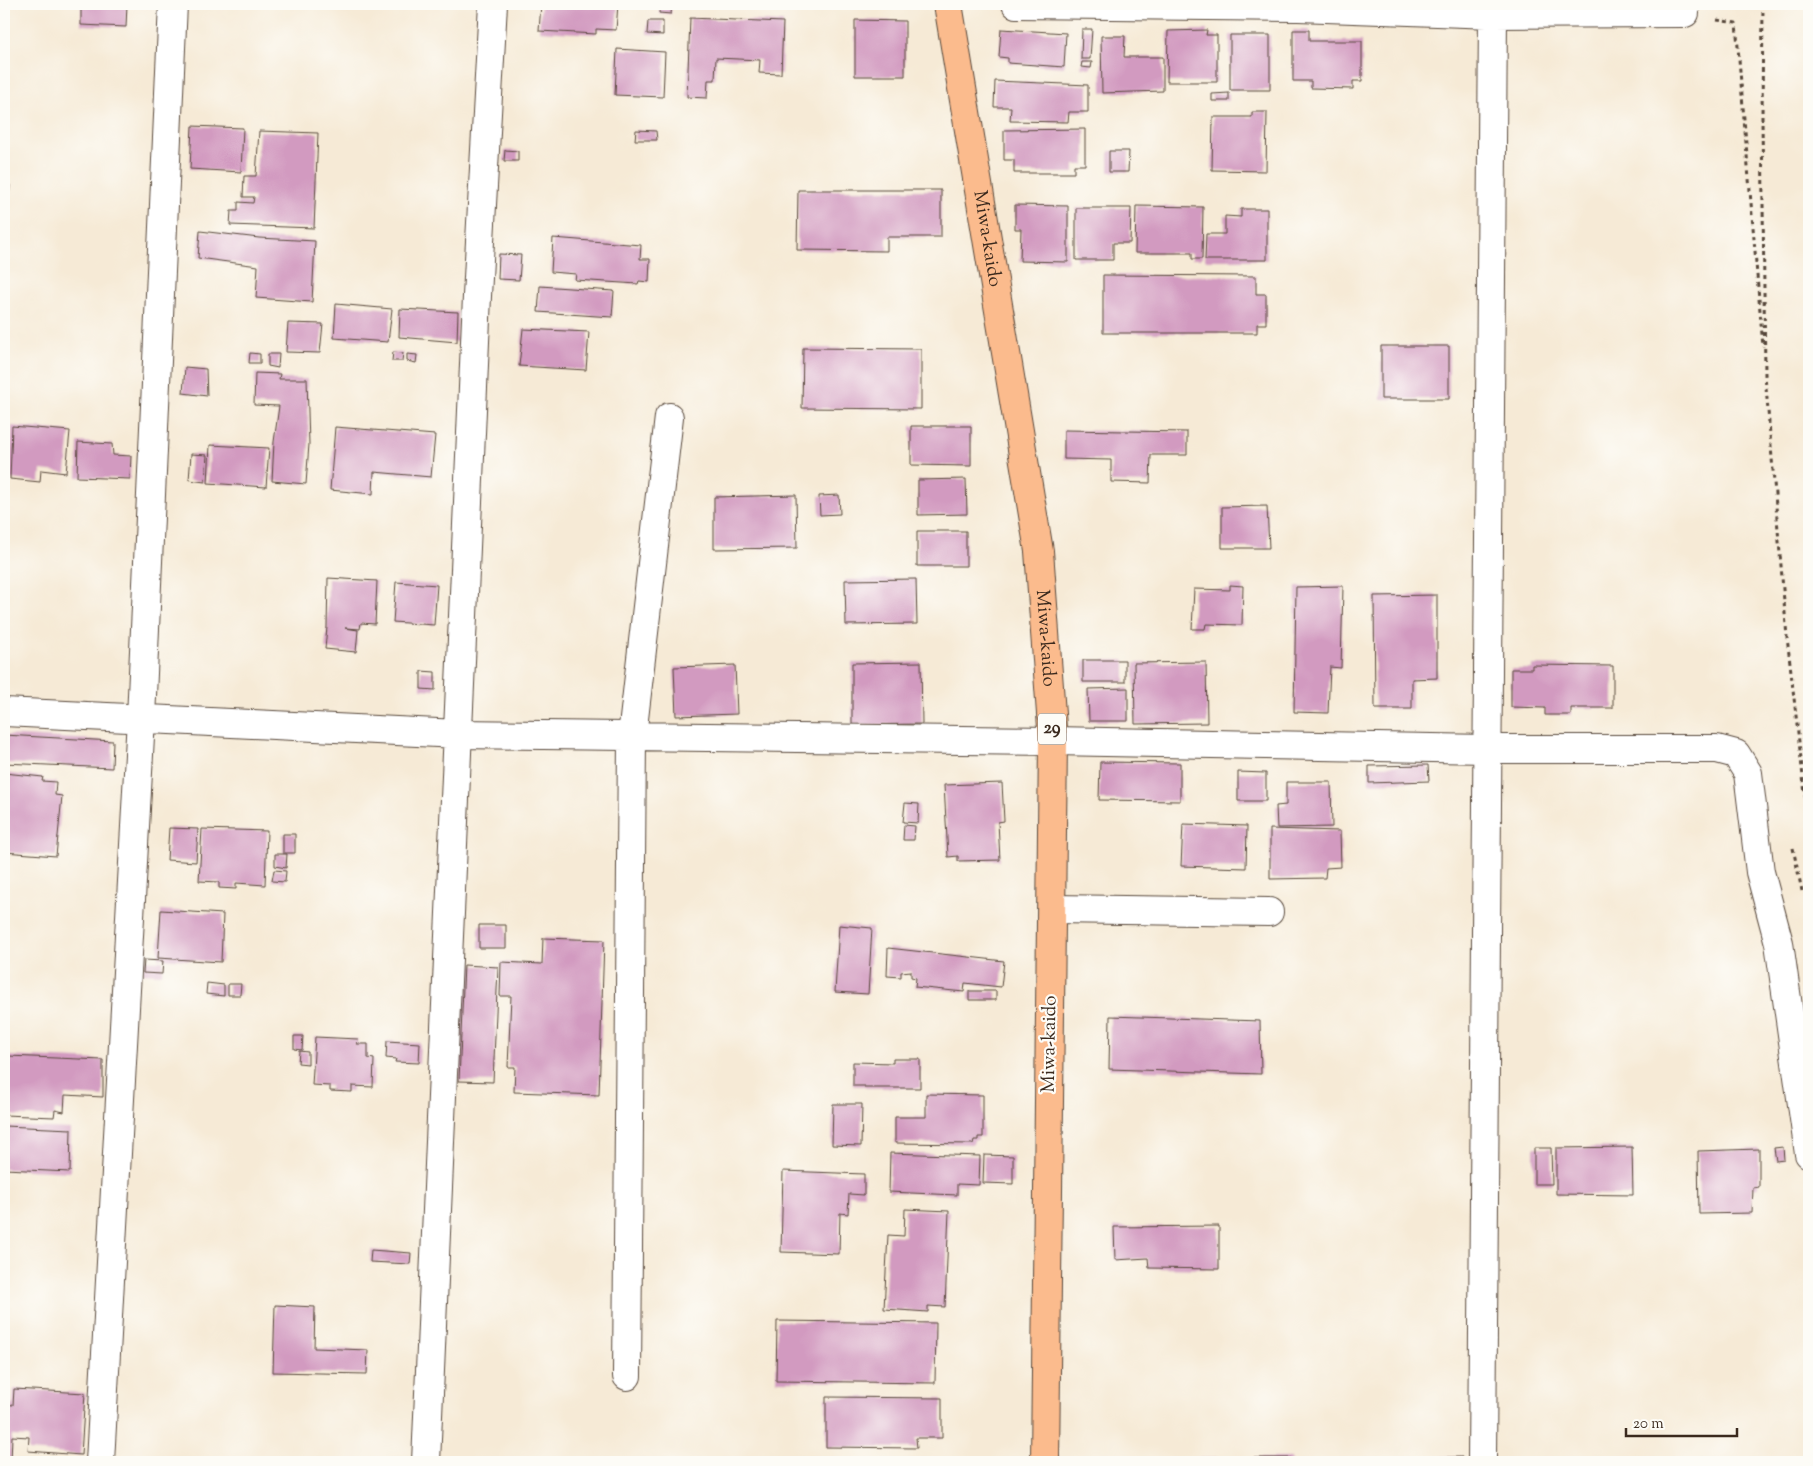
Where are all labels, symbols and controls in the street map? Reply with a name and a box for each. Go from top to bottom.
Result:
street label: Miwa-kaido [966,189,1008,289]
street label: Miwa-kaido [1028,589,1062,688]
road number: 29 [1038,714,1066,744]
street label: Miwa-kaido [1036,995,1064,1093]
scale bar [1626,1406,1737,1438]
text: 20 m [1633,1414,1664,1435]

